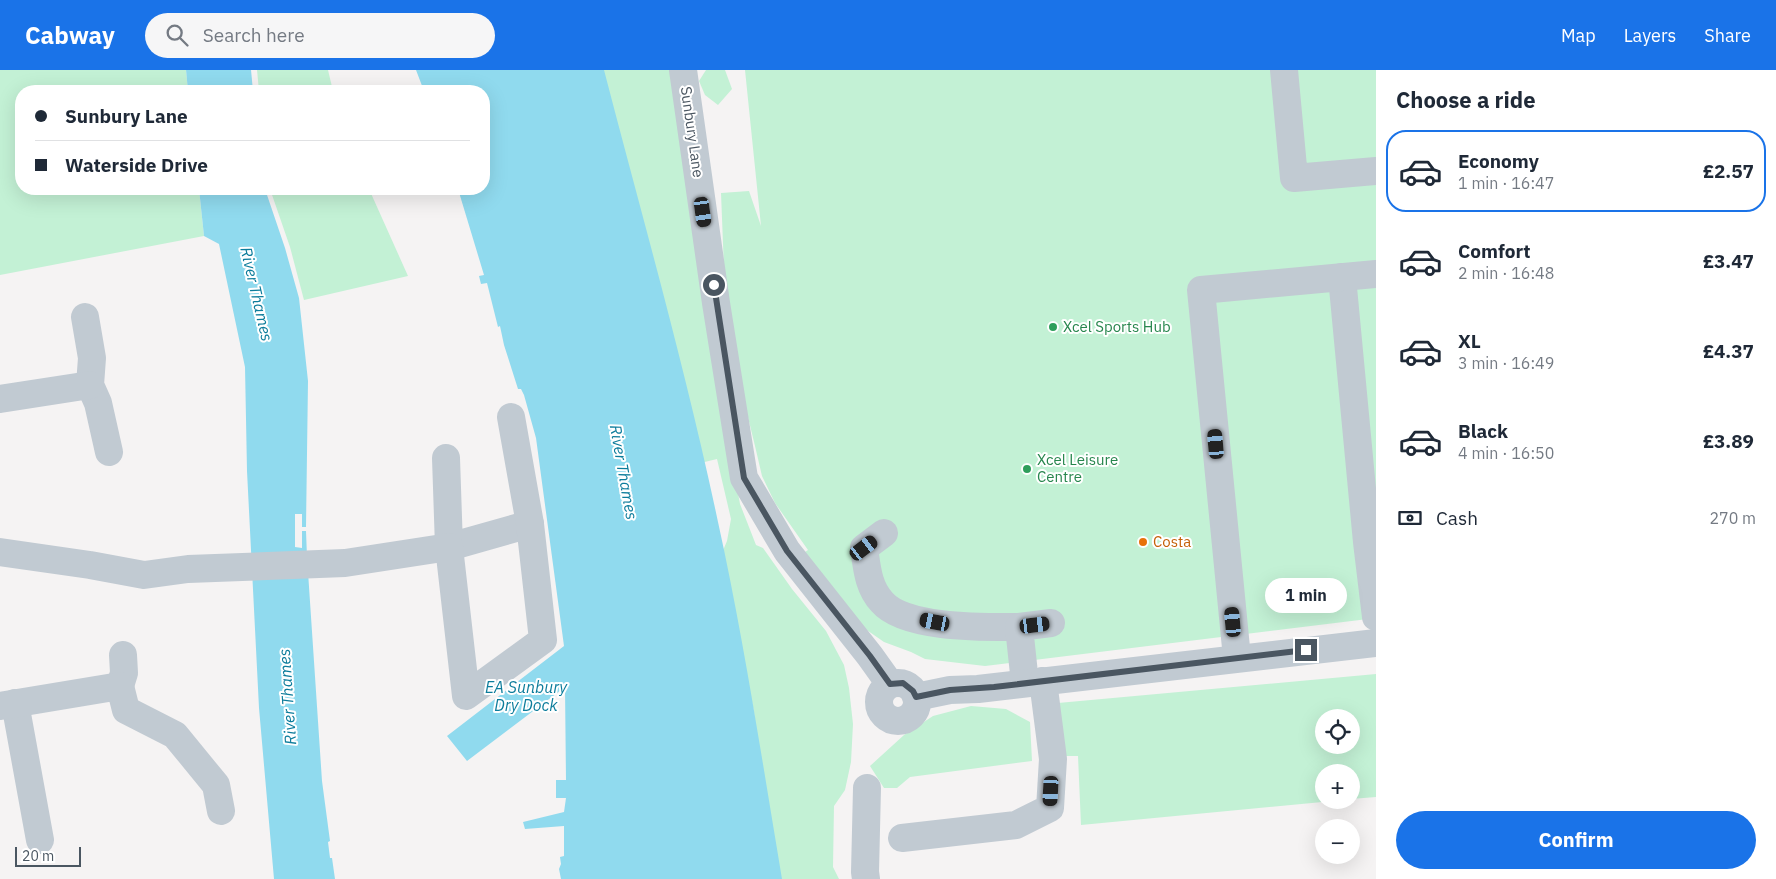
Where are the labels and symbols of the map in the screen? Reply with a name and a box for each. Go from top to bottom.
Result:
street label: Sunbury Lane [677,85,708,179]
car [693,196,712,228]
water label: River Thames [236,245,278,343]
route start [703,274,725,296]
place label: Xcel Sports Hub [1063,317,1171,336]
marker: Xcel Sports Hub [1047,321,1059,333]
water label: River Thames [606,423,642,521]
car [1207,428,1224,460]
place label: Xcel Leisure Centre [1037,450,1118,486]
marker: Xcel Leisure Centre [1021,463,1033,475]
place label: Costa [1153,532,1191,551]
car [847,533,880,563]
marker: Costa [1137,536,1149,548]
callout: 1 min [1265,578,1347,612]
car [1224,606,1241,638]
car [918,612,951,632]
car [1019,616,1050,634]
route end [1295,639,1317,661]
water label: River Thames [274,648,300,746]
water label: EA Sunbury Dry Dock [485,677,568,715]
car [1042,776,1059,806]
scale bar [15,844,81,867]

